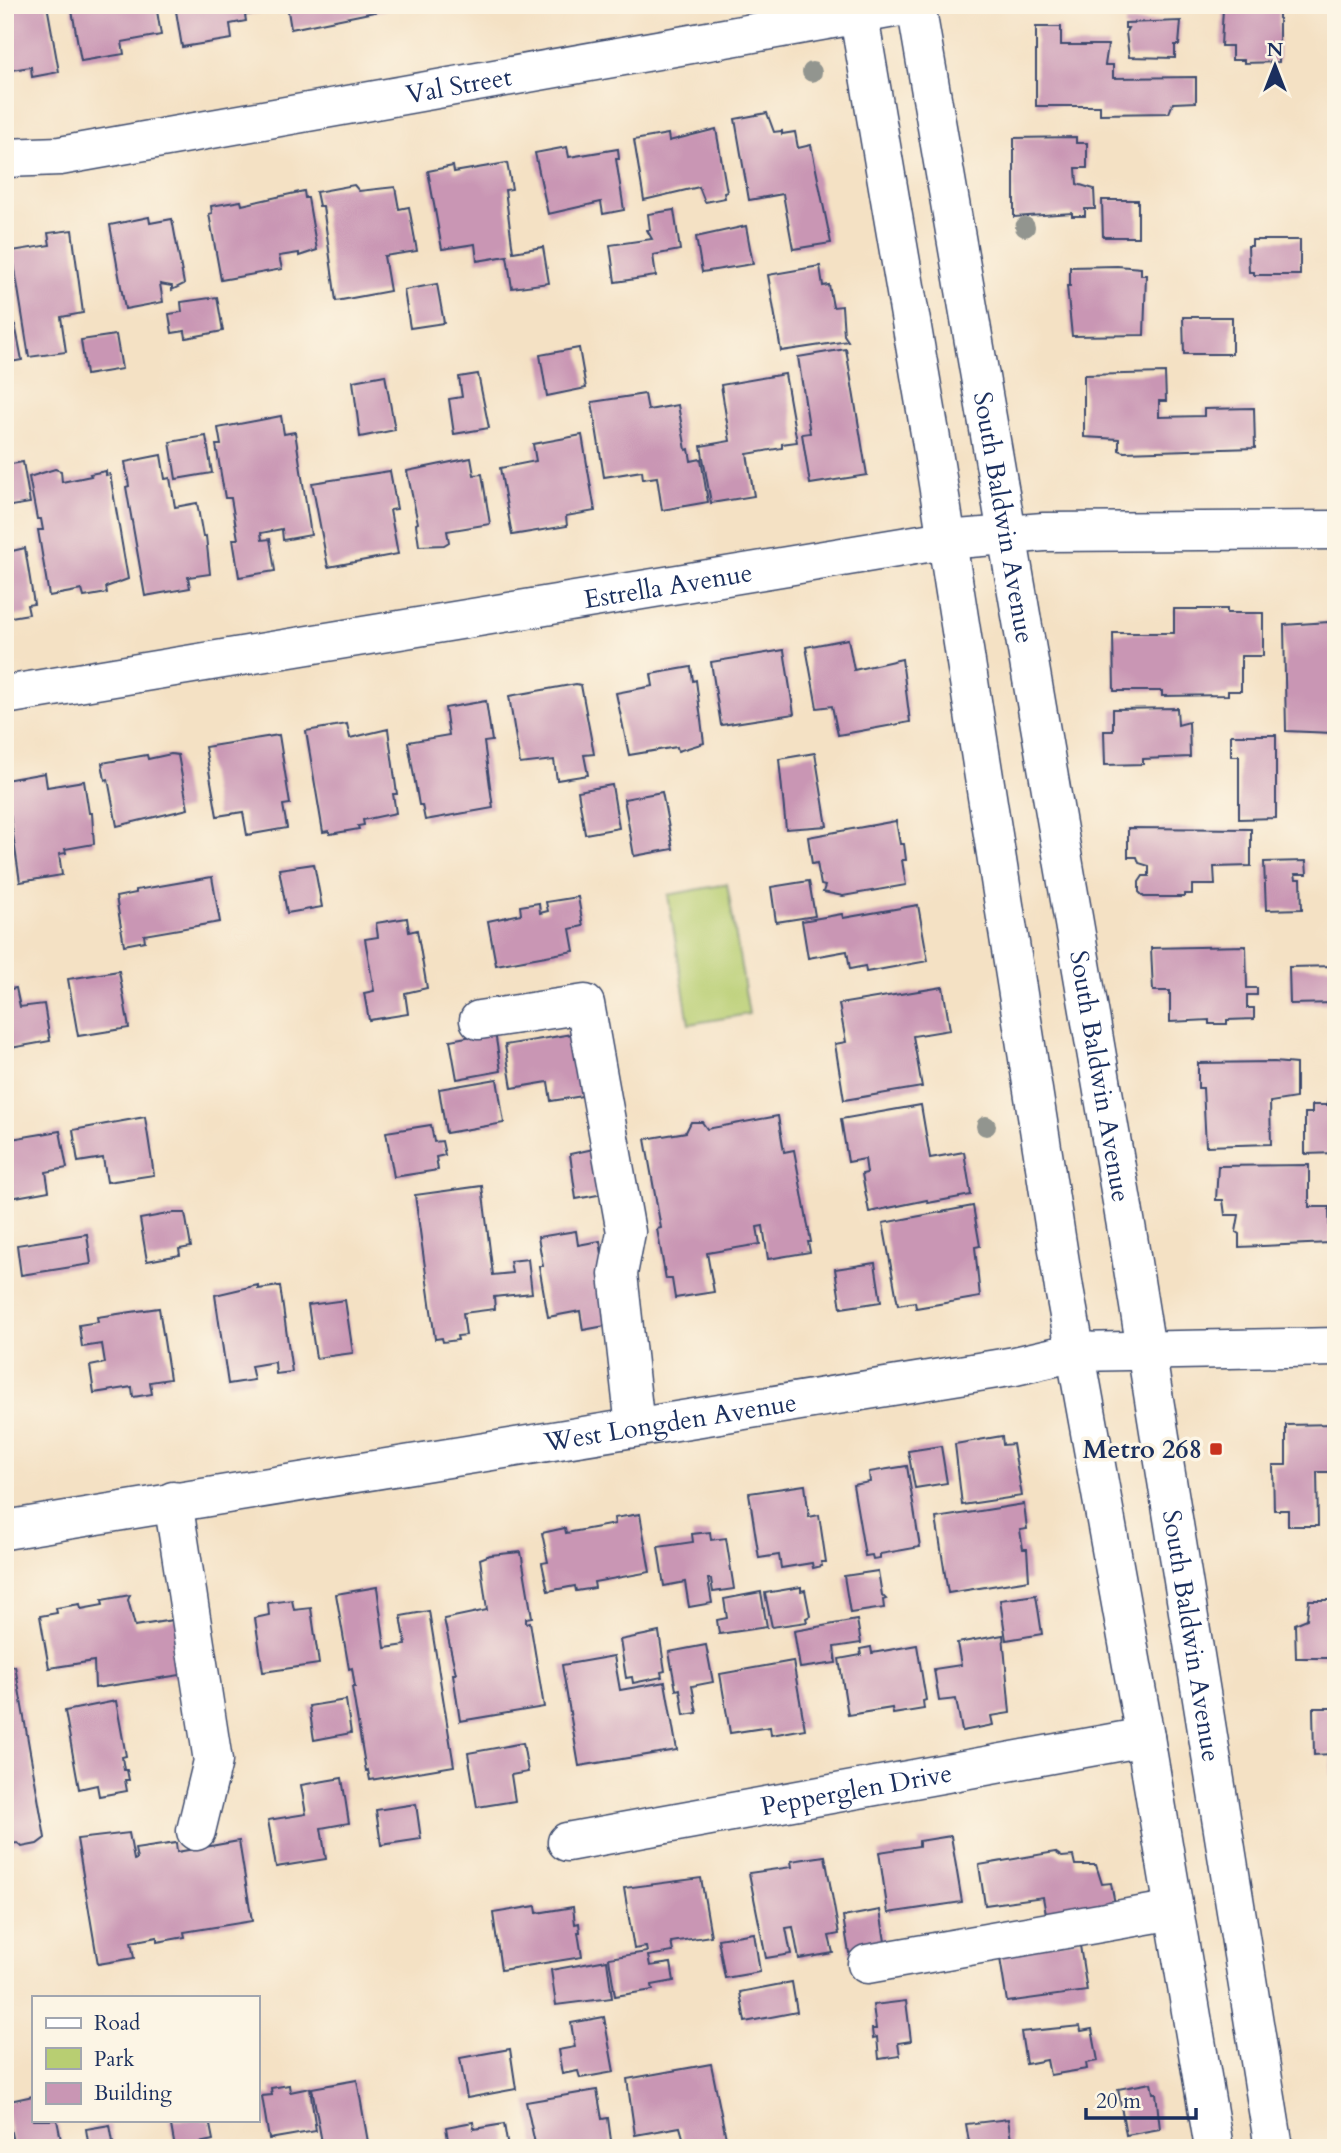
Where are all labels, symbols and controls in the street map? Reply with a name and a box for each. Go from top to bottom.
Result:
north arrow [1240,32,1310,102]
text: N [1267,37,1284,63]
street label: Val Street [403,59,514,112]
street label: South Baldwin Avenue [965,389,1043,646]
street label: Estrella Avenue [581,555,755,617]
street label: South Baldwin Avenue [1062,948,1139,1205]
street label: West Longden Avenue [540,1384,799,1460]
place label: Metro 268 [1082,1432,1202,1467]
marker: Metro 268 [1208,1441,1224,1457]
street label: South Baldwin Avenue [1154,1507,1229,1764]
street label: Pepperglen Drive [758,1755,955,1824]
legend [32,1996,259,2122]
text: Road [94,2009,140,2038]
text: Park [94,2045,135,2074]
scale bar [1086,2076,1196,2120]
text: Building [94,2079,172,2108]
text: 20 m [1096,2087,1141,2116]

